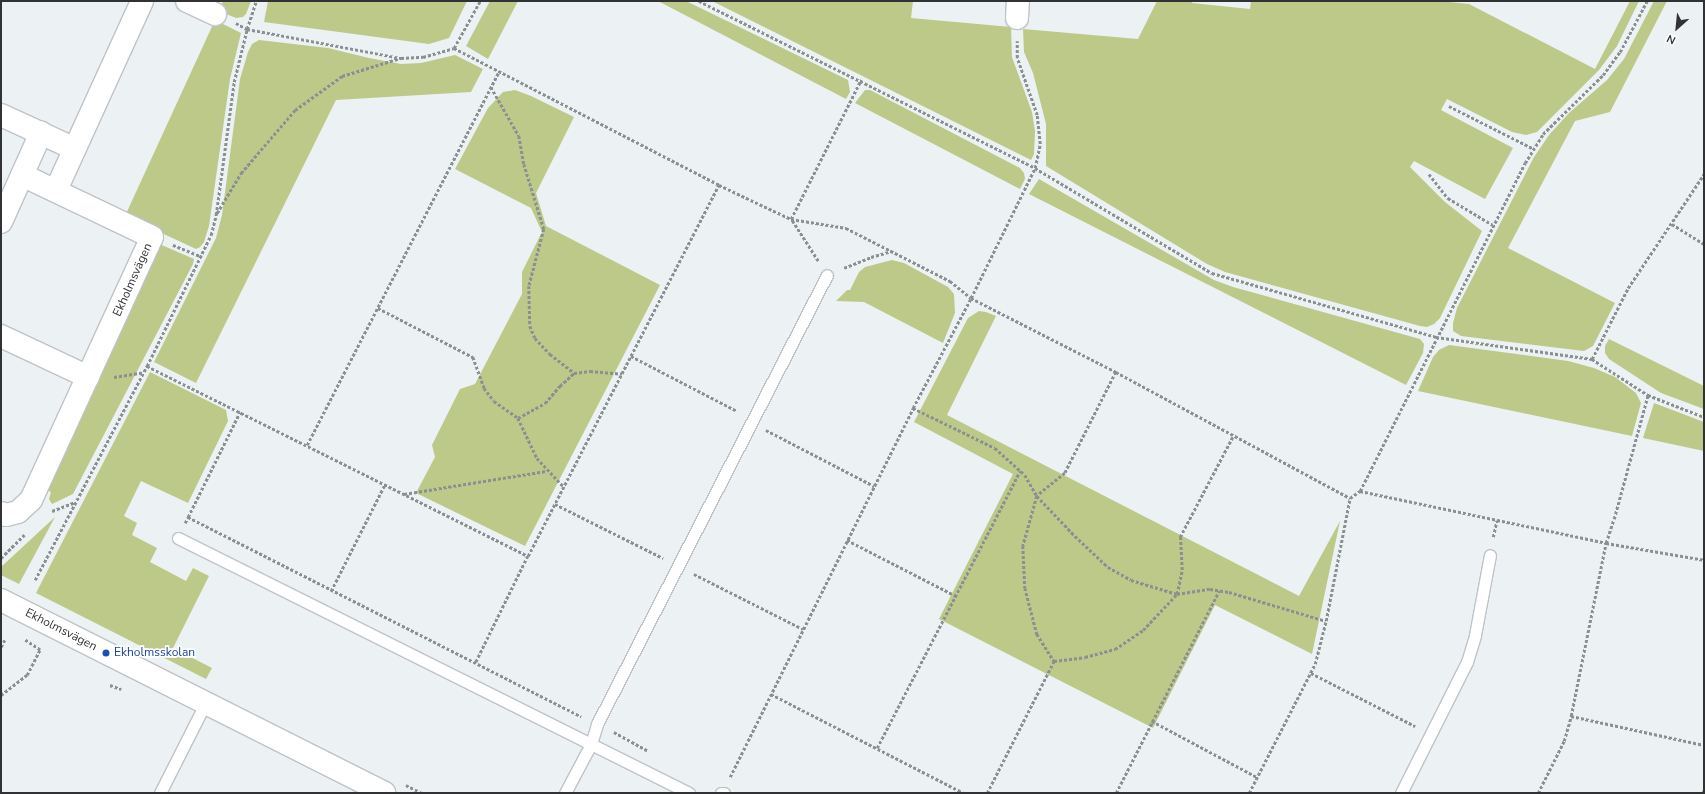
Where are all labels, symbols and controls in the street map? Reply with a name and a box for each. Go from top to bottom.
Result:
north arrow [1657,8,1697,48]
text: N [1664,31,1678,48]
street label: Ekholmsvägen [110,241,156,319]
street label: Ekholmsvägen [23,606,99,654]
place label: Ekholmsskolan [114,646,195,660]
marker: Ekholmsskolan [101,648,111,658]

